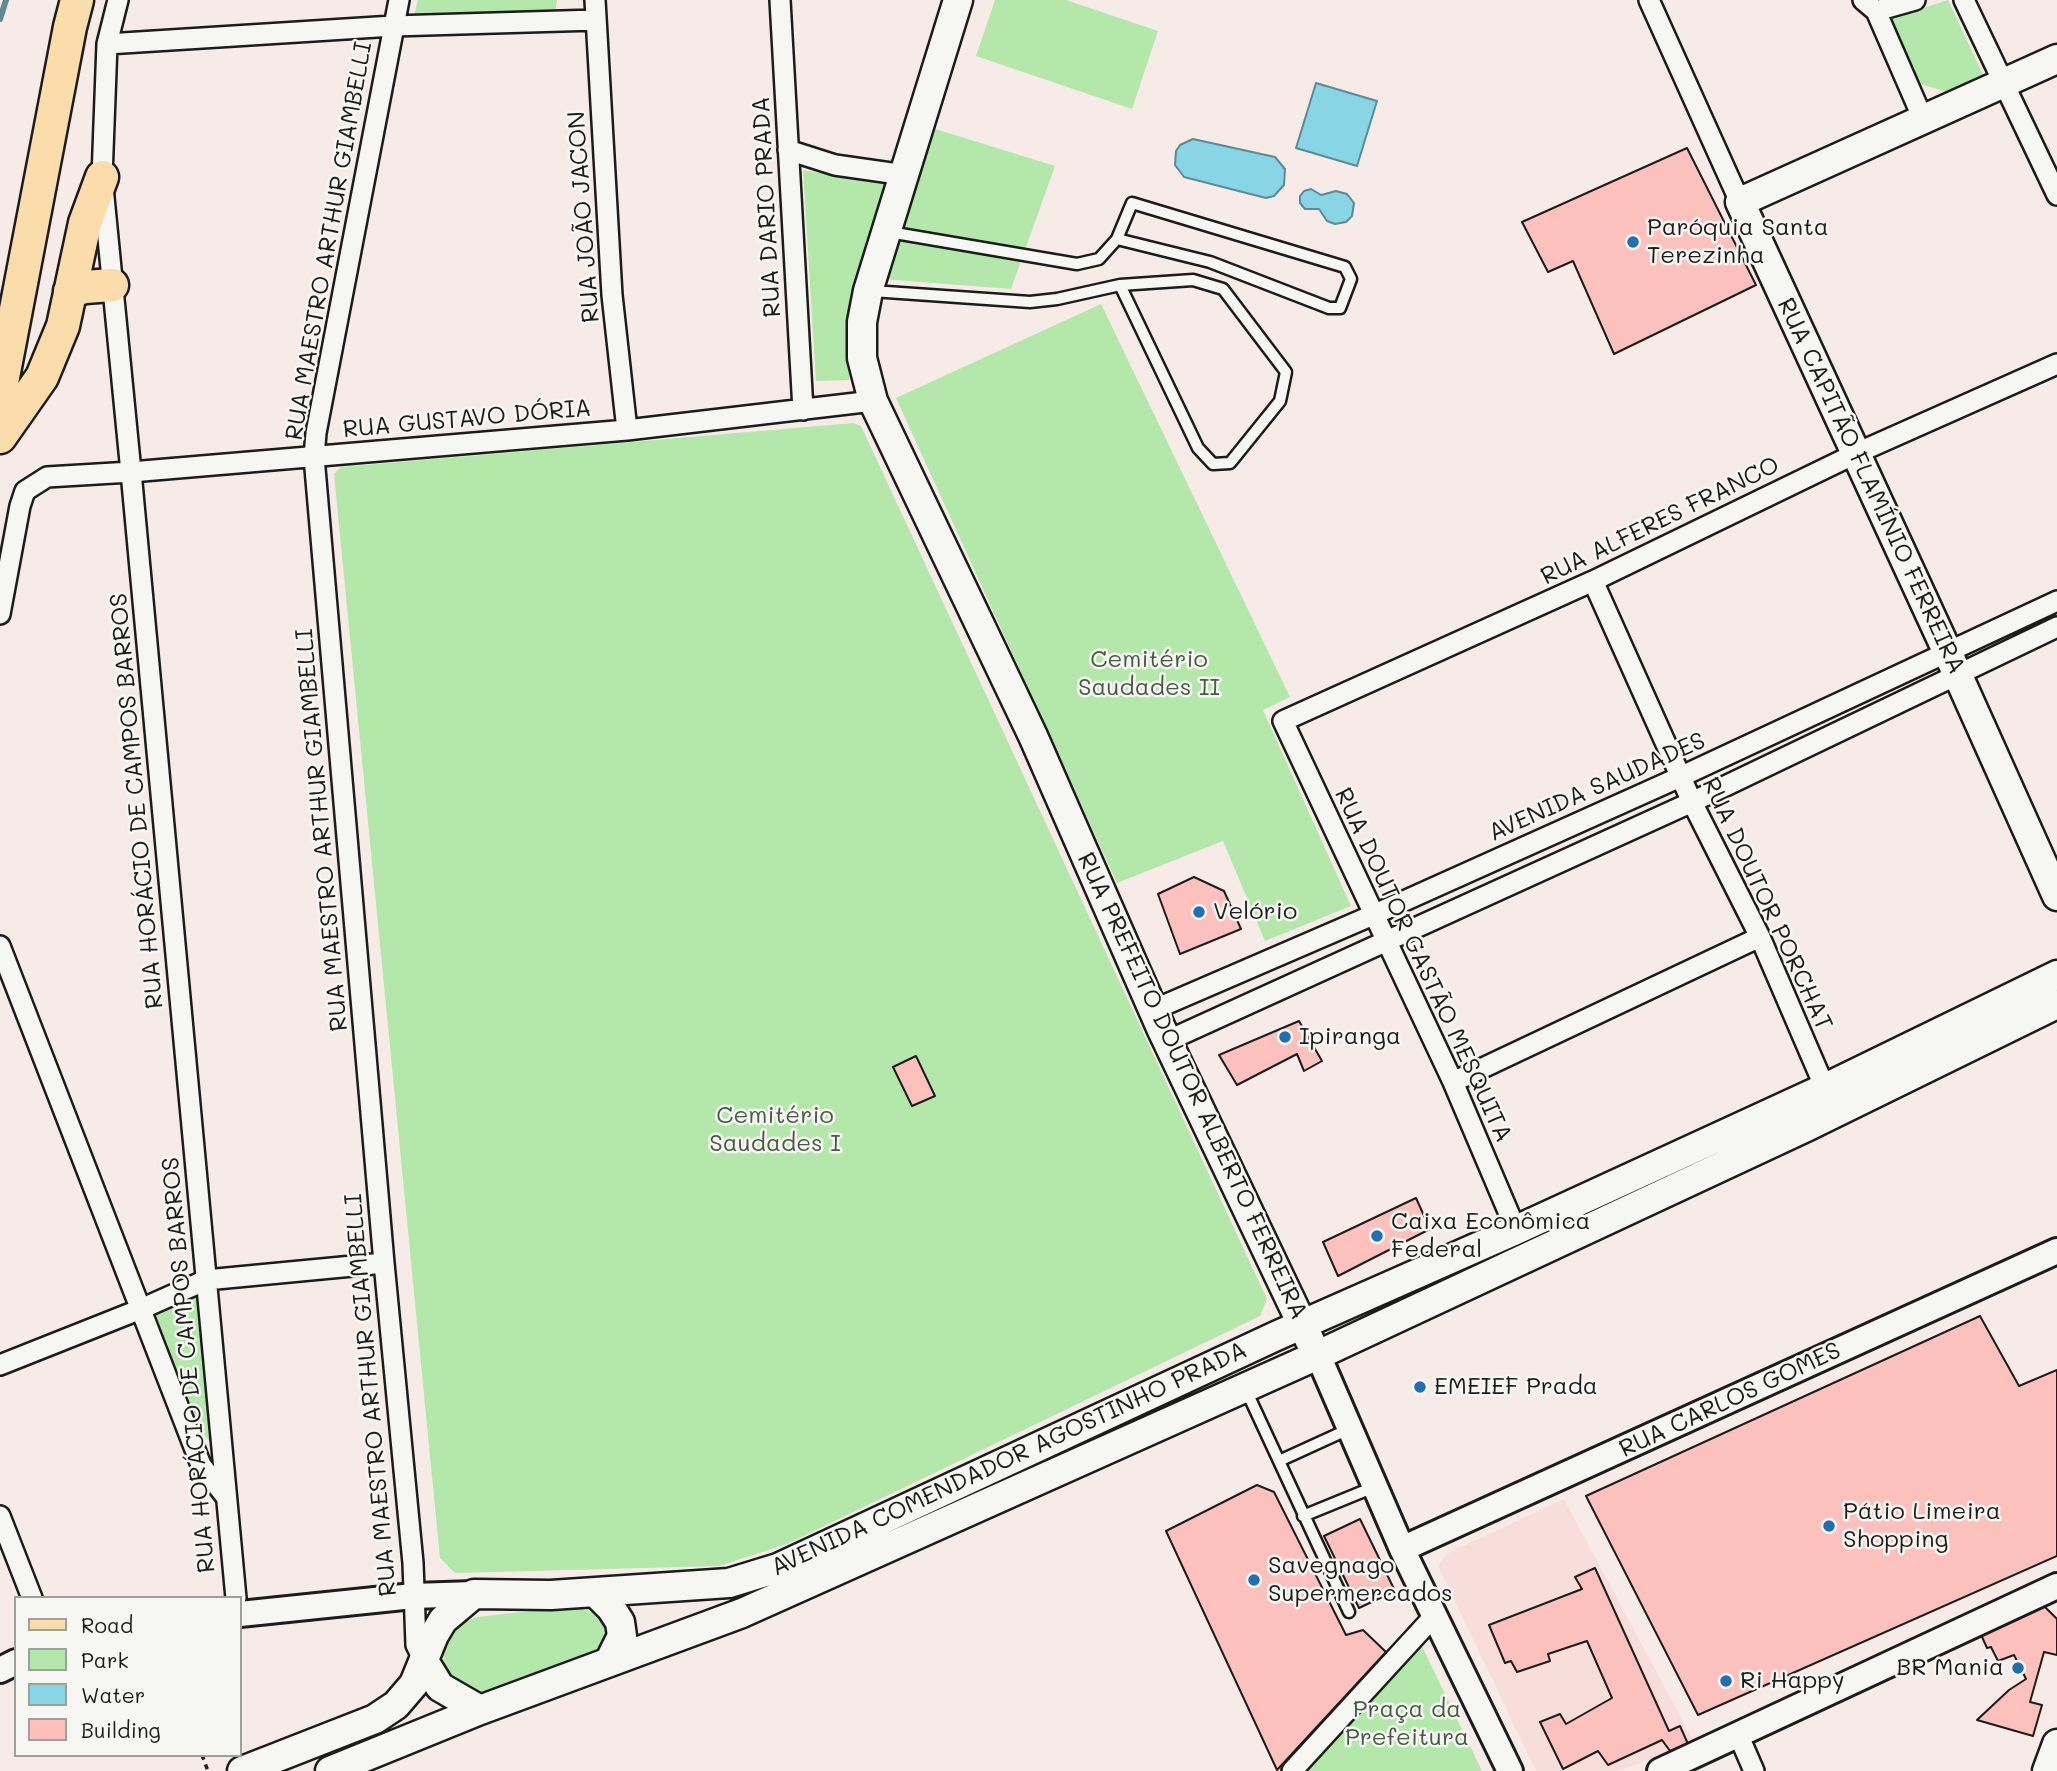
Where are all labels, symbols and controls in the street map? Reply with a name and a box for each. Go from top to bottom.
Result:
street label: RUA MAESTRO ARTHUR GIAMBELLI [280,40,378,442]
street label: RUA DARIO PRADA [747,96,787,318]
street label: RUA JOÃO JACON [562,110,606,324]
place label: Paróquia Santa Terezinha [1647,214,1829,270]
marker: Paróquia Santa Terezinha [1625,234,1641,250]
street label: RUA CAPITÃO FLAMÍNIO FERREIRA [1771,293,1971,679]
street label: RUA GUSTAVO DÓRIA [341,394,593,444]
street label: RUA ALFERES FRANCO [1536,451,1784,591]
street label: RUA HORÁCIO DE CAMPOS BARROS [104,592,170,1010]
street label: RUA MAESTRO ARTHUR GIAMBELLI [290,627,354,1033]
park label: Cemitério Saudades II [1078,646,1220,702]
street label: AVENIDA SAUDADES [1484,726,1710,848]
street label: RUA DOUTOR PORCHAT [1696,773,1838,1035]
street label: RUA DOUTOR GASTÃO MESQUITA [1328,783,1518,1147]
street label: RUA PREFEITO DOUTOR ALBERTO FERREIRA [1071,848,1313,1324]
place label: Velório [1213,898,1297,926]
marker: Velório [1191,904,1207,920]
place label: Ipiranga [1299,1023,1401,1051]
marker: Ipiranga [1277,1029,1293,1045]
park label: Cemitério Saudades I [709,1102,841,1158]
street label: RUA HORÁCIO DE CAMPOS BARROS [156,1156,222,1574]
street label: RUA MAESTRO ARTHUR GIAMBELLI [339,1192,403,1598]
place label: Caixa Econômica Federal [1391,1208,1590,1264]
marker: Caixa Econômica Federal [1369,1228,1385,1244]
street label: AVENIDA COMENDADOR AGOSTINHO PRADA [767,1336,1251,1582]
street label: RUA CARLOS GOMES [1615,1336,1845,1464]
place label: EMEIEF Prada [1434,1373,1598,1401]
marker: EMEIEF Prada [1412,1379,1428,1395]
place label: Pátio Limeira Shopping [1843,1498,2001,1554]
marker: Pátio Limeira Shopping [1821,1518,1837,1534]
place label: Savegnago Supermercados [1268,1552,1453,1608]
marker: Savegnago Supermercados [1246,1572,1262,1588]
legend [14,1596,242,1757]
text: Road [81,1611,133,1638]
text: Park [81,1646,129,1673]
place label: BR Mania [1896,1654,2004,1682]
marker: BR Mania [2010,1660,2026,1676]
place label: Ri Happy [1740,1667,1845,1695]
marker: Ri Happy [1718,1673,1734,1689]
text: Water [81,1681,145,1708]
park label: Praça da Prefeitura [1345,1696,1469,1752]
text: Building [81,1716,161,1743]

